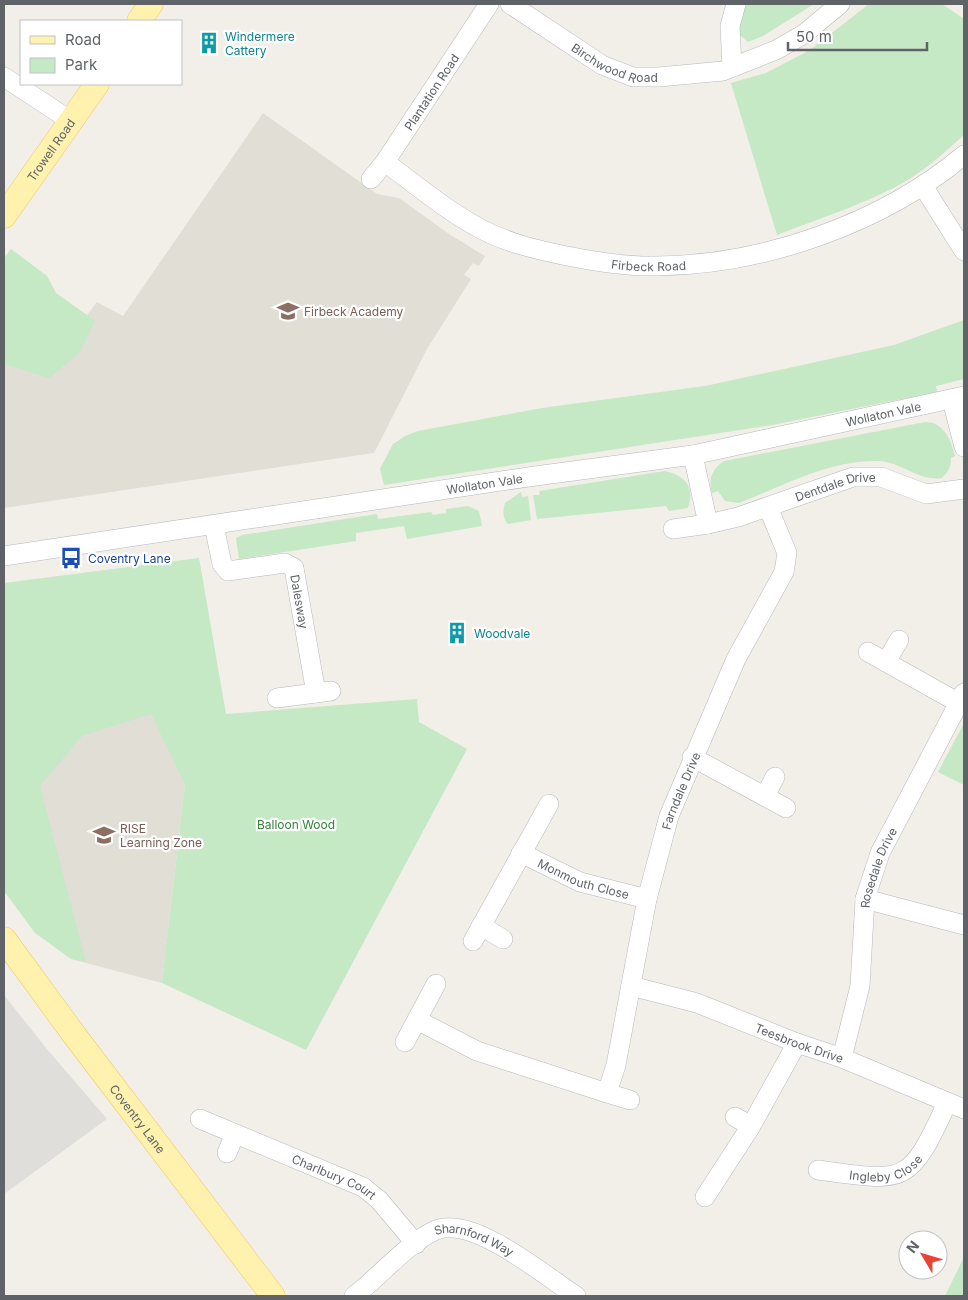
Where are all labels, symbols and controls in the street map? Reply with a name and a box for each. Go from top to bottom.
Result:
legend [20,20,182,85]
scale bar [788,20,927,52]
text: 50 m [796,27,832,46]
place label: Windermere Cattery [225,29,295,58]
text: Road [65,30,101,49]
building icon: Windermere Cattery [196,30,222,56]
street label: Birchwood Road [569,40,658,85]
street label: Plantation Road [401,51,462,133]
text: Park [65,55,98,74]
street label: Trowell Road [23,116,78,184]
street label: Firbeck Road [610,256,687,274]
school or university icon: Firbeck Academy [275,298,301,324]
place label: Firbeck Academy [304,304,404,319]
street label: Wollaton Vale [844,398,922,429]
street label: Dentdale Drive [793,469,876,504]
street label: Wollaton Vale [445,470,524,497]
bus stop icon: Coventry Lane [58,545,84,571]
place label: Coventry Lane [88,551,171,566]
street label: Dalesway [288,573,312,630]
building icon: Woodvale [444,620,470,646]
place label: Woodvale [474,626,530,641]
street label: Farndale Drive [658,750,703,831]
park label: Balloon Wood [257,817,335,832]
place label: RISE Learning Zone [120,821,202,850]
school or university icon: RISE Learning Zone [91,822,117,848]
street label: Rosedale Drive [857,825,900,908]
street label: Monmouth Close [535,855,631,902]
street label: Teesbrook Drive [753,1020,846,1066]
street label: Coventry Lane [107,1081,169,1156]
street label: Charlbury Court [290,1151,379,1202]
street label: Ingleby Close [848,1152,925,1184]
street label: Sharnford Way [432,1220,517,1259]
north arrow [898,1230,948,1280]
text: N [902,1237,922,1256]

